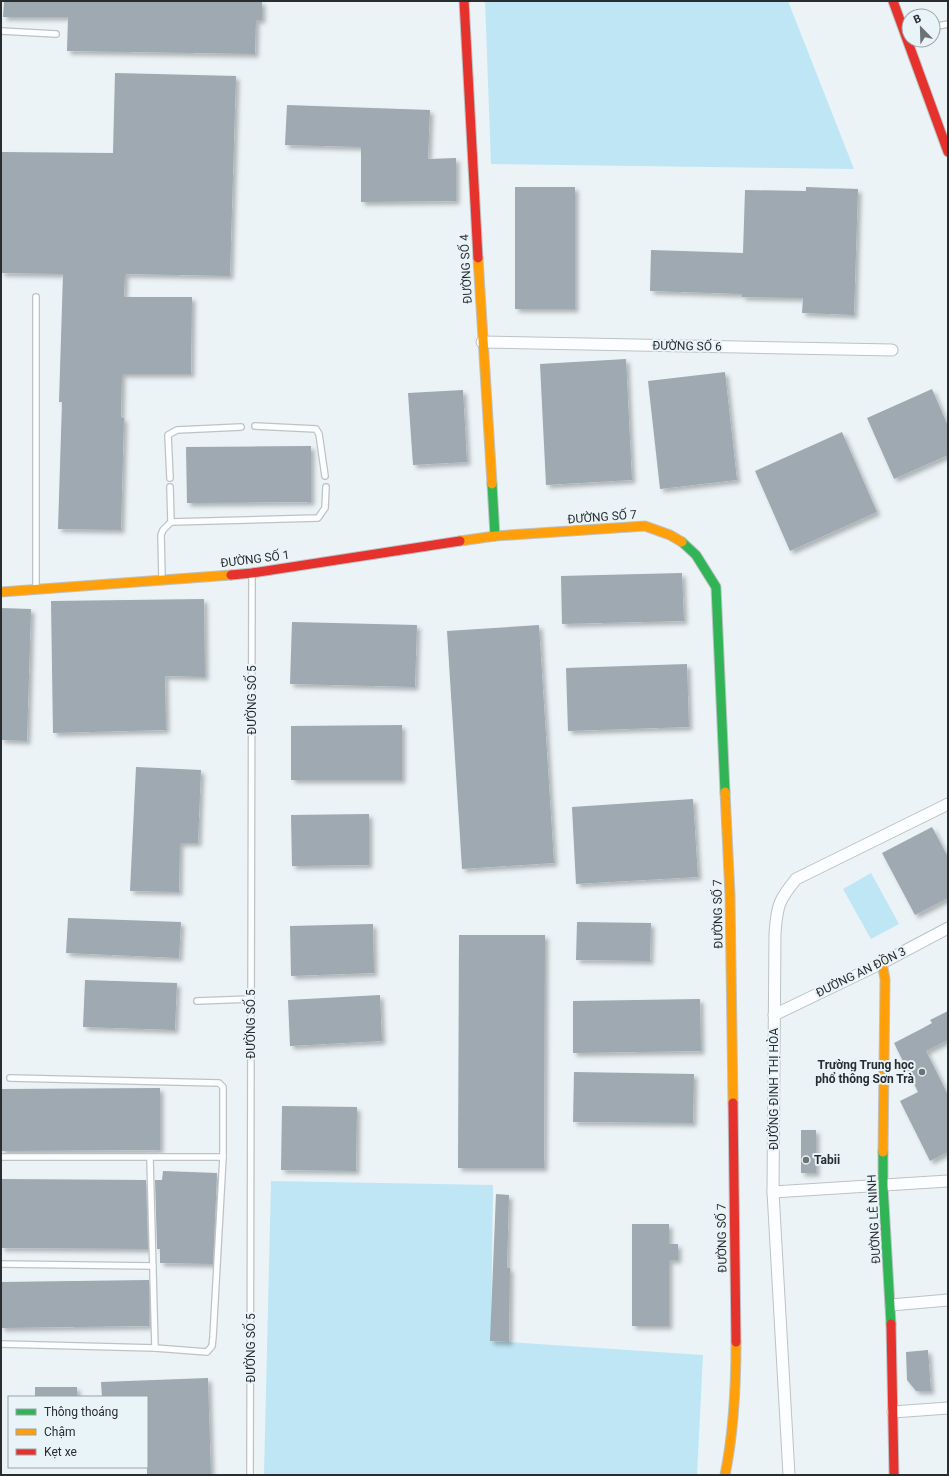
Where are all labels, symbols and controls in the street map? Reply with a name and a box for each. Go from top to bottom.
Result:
north arrow [901,8,941,48]
text: B [912,12,923,27]
street label: ĐƯỜNG SỐ 4 [455,234,475,304]
street label: ĐƯỜNG SỐ 6 [652,336,722,354]
street label: ĐƯỜNG SỐ 7 [567,506,637,526]
street label: ĐƯỜNG SỐ 1 [219,546,290,570]
street label: ĐƯỜNG SỐ 5 [243,665,259,735]
street label: ĐƯỜNG SỐ 7 [708,879,726,949]
street label: ĐƯỜNG AN ĐỒN 3 [813,942,908,1000]
street label: ĐƯỜNG SỐ 5 [242,989,258,1059]
street label: ĐƯỜNG ĐINH THỊ HÒA [766,1028,781,1150]
place label: Trường Trung học phổ thông Sơn Trà [815,1058,915,1086]
marker: Trường Trung học phổ thông Sơn Trà [917,1067,927,1077]
place label: Tabii [814,1153,840,1167]
marker: Tabii [801,1155,811,1165]
street label: ĐƯỜNG LÊ NINH [864,1174,883,1264]
street label: ĐƯỜNG SỐ 7 [712,1203,730,1273]
street label: ĐƯỜNG SỐ 5 [242,1313,258,1383]
legend [8,1396,148,1468]
text: Thông thoáng [44,1405,118,1419]
text: Chậm [44,1425,75,1439]
text: Kẹt xe [44,1445,77,1459]

